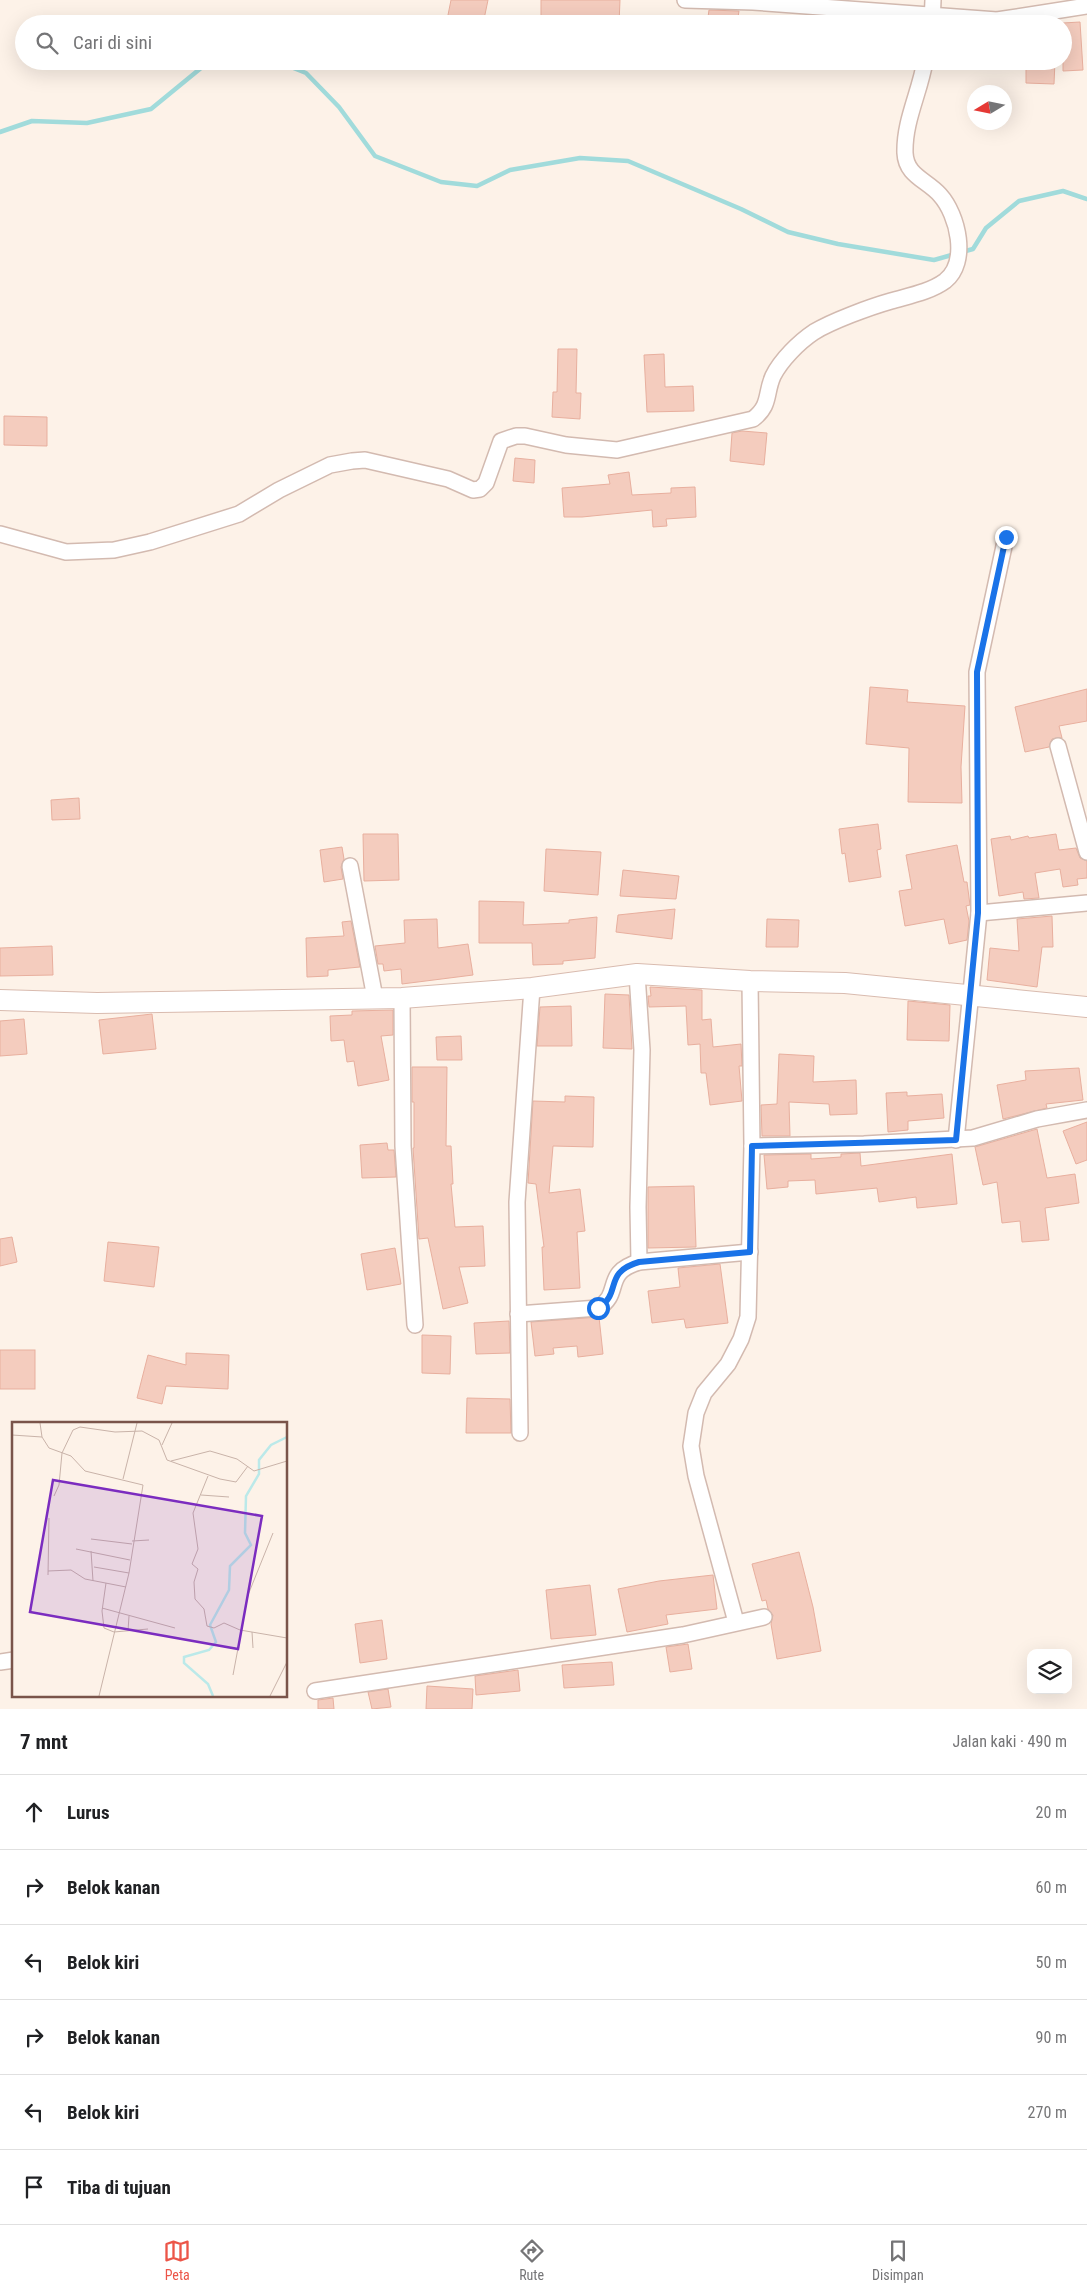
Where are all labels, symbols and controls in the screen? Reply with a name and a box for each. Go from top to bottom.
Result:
search box [15,15,1072,70]
icon: search [33,29,61,57]
text: Cari di sini [73,31,152,54]
north arrow [967,85,1012,130]
route end [995,526,1018,549]
route start [587,1297,610,1320]
inset map [12,1422,288,1696]
map controls [1027,1649,1072,1694]
button: layers [1027,1649,1072,1694]
text: 7 mnt [20,1730,68,1754]
text: Jalan kaki · 490 m [952,1732,1067,1751]
icon: ahead [20,1798,48,1826]
text: Lurus [67,1801,110,1824]
text: 20 m [1035,1803,1067,1822]
icon: right [20,1873,48,1901]
text: Belok kanan [67,1876,160,1899]
text: 60 m [1035,1878,1067,1897]
icon: left [20,1948,48,1976]
text: Belok kiri [67,1951,139,1974]
text: 50 m [1035,1953,1067,1972]
icon: right [20,2023,48,2051]
text: Belok kanan [67,2026,160,2049]
text: 90 m [1035,2028,1067,2047]
icon: left [20,2098,48,2126]
text: Belok kiri [67,2101,139,2124]
text: 270 m [1028,2103,1067,2122]
icon: arrive [20,2173,48,2201]
text: Tiba di tujuan [67,2176,171,2199]
tab: Peta [163,2237,191,2283]
tab: Rute [518,2237,546,2283]
tab: Disimpan [872,2237,924,2283]

